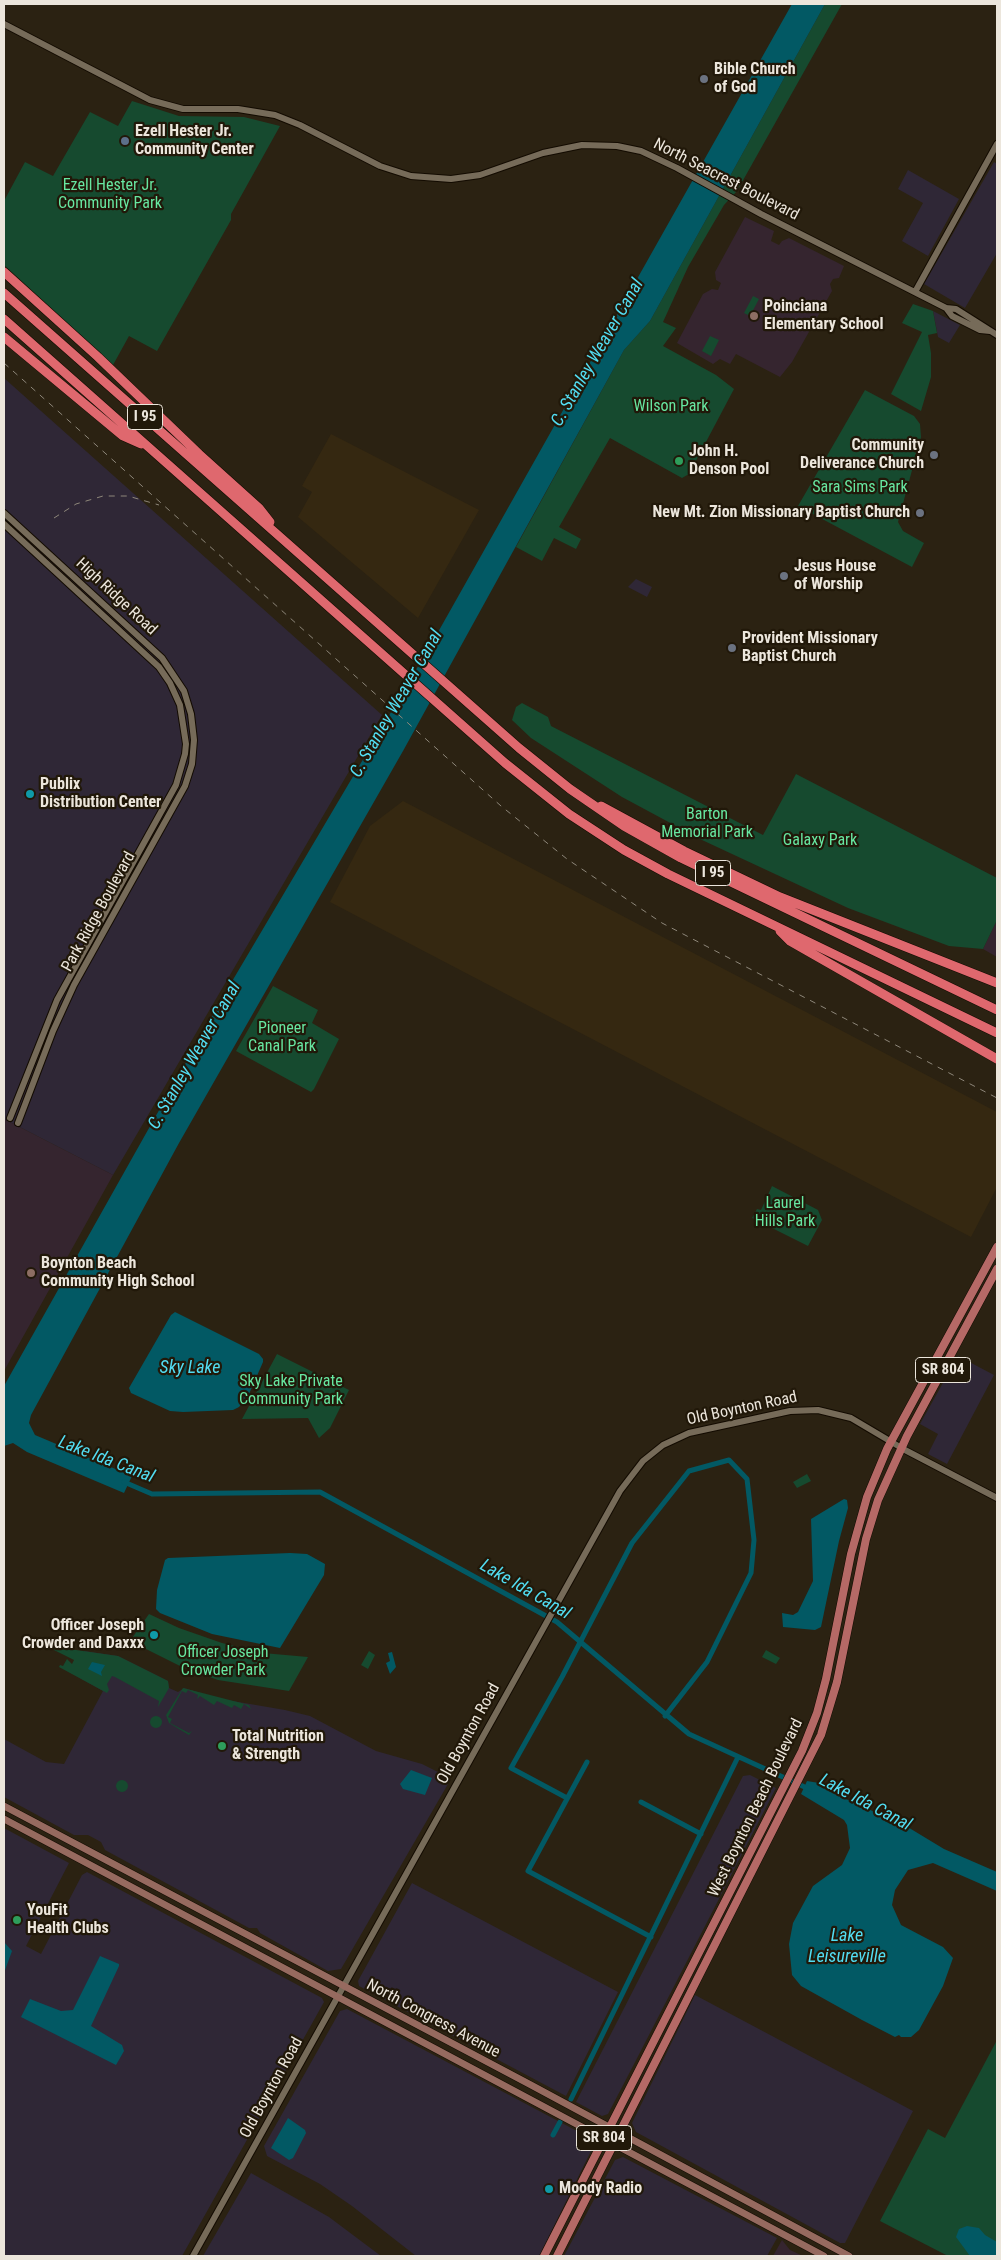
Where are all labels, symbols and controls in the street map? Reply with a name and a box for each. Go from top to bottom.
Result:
place label: Bible Church of God [714,60,796,98]
marker: Bible Church of God [698,73,710,85]
place label: Ezell Hester Jr. Community Center [135,122,254,160]
marker: Ezell Hester Jr. Community Center [119,135,131,147]
street label: North Seacrest Boulevard [650,135,802,225]
park label: Ezell Hester Jr. Community Park [58,176,162,214]
water label: C. Stanley Weaver Canal [547,275,649,431]
place label: Poinciana Elementary School [764,297,883,335]
marker: Poinciana Elementary School [748,310,760,322]
park label: Wilson Park [634,397,708,417]
road number: I 95 [128,404,162,430]
place label: Community Deliverance Church [800,436,924,474]
place label: John H. Denson Pool [689,442,769,480]
marker: Community Deliverance Church [928,449,940,461]
marker: John H. Denson Pool [673,455,685,467]
park label: Sara Sims Park [812,478,908,498]
place label: New Mt. Zion Missionary Baptist Church [652,503,910,523]
marker: New Mt. Zion Missionary Baptist Church [914,507,926,519]
street label: High Ridge Road [71,554,161,640]
place label: Jesus House of Worship [794,557,876,595]
marker: Jesus House of Worship [778,570,790,582]
water label: C. Stanley Weaver Canal [346,626,448,782]
place label: Provident Missionary Baptist Church [742,629,878,667]
marker: Provident Missionary Baptist Church [726,642,738,654]
place label: Publix Distribution Center [40,775,161,813]
marker: Publix Distribution Center [24,788,36,800]
park label: Barton Memorial Park [661,805,753,843]
park label: Galaxy Park [783,831,857,851]
street label: Park Ridge Boulevard [58,849,140,975]
road number: I 95 [696,860,730,886]
water label: C. Stanley Weaver Canal [144,978,246,1134]
park label: Pioneer Canal Park [248,1019,316,1057]
park label: Laurel Hills Park [755,1194,815,1232]
place label: Boynton Beach Community High School [41,1254,195,1292]
marker: Boynton Beach Community High School [25,1267,37,1279]
water label: Sky Lake [160,1357,220,1379]
road number: SR 804 [916,1358,970,1382]
park label: Sky Lake Private Community Park [239,1372,343,1410]
street label: Old Boynton Road [685,1388,799,1430]
water label: Lake Ida Canal [55,1432,157,1488]
water label: Lake Ida Canal [476,1555,574,1625]
place label: Officer Joseph Crowder and Daxxx [22,1616,144,1654]
marker: Officer Joseph Crowder and Daxxx [148,1629,160,1641]
park label: Officer Joseph Crowder Park [177,1643,269,1681]
street label: Old Boynton Road [433,1680,505,1788]
street label: West Boynton Beach Boulevard [705,1716,807,1900]
place label: Total Nutrition & Strength [232,1727,324,1765]
marker: Total Nutrition & Strength [216,1740,228,1752]
water label: Lake Ida Canal [815,1770,915,1836]
place label: YouFit Health Clubs [27,1901,109,1939]
marker: YouFit Health Clubs [11,1914,23,1926]
water label: Lake Leisureville [808,1925,886,1968]
street label: North Congress Avenue [363,1976,503,2062]
street label: Old Boynton Road [236,2034,308,2142]
road number: SR 804 [576,2126,632,2150]
place label: Moody Radio [559,2179,642,2199]
marker: Moody Radio [543,2183,555,2195]

